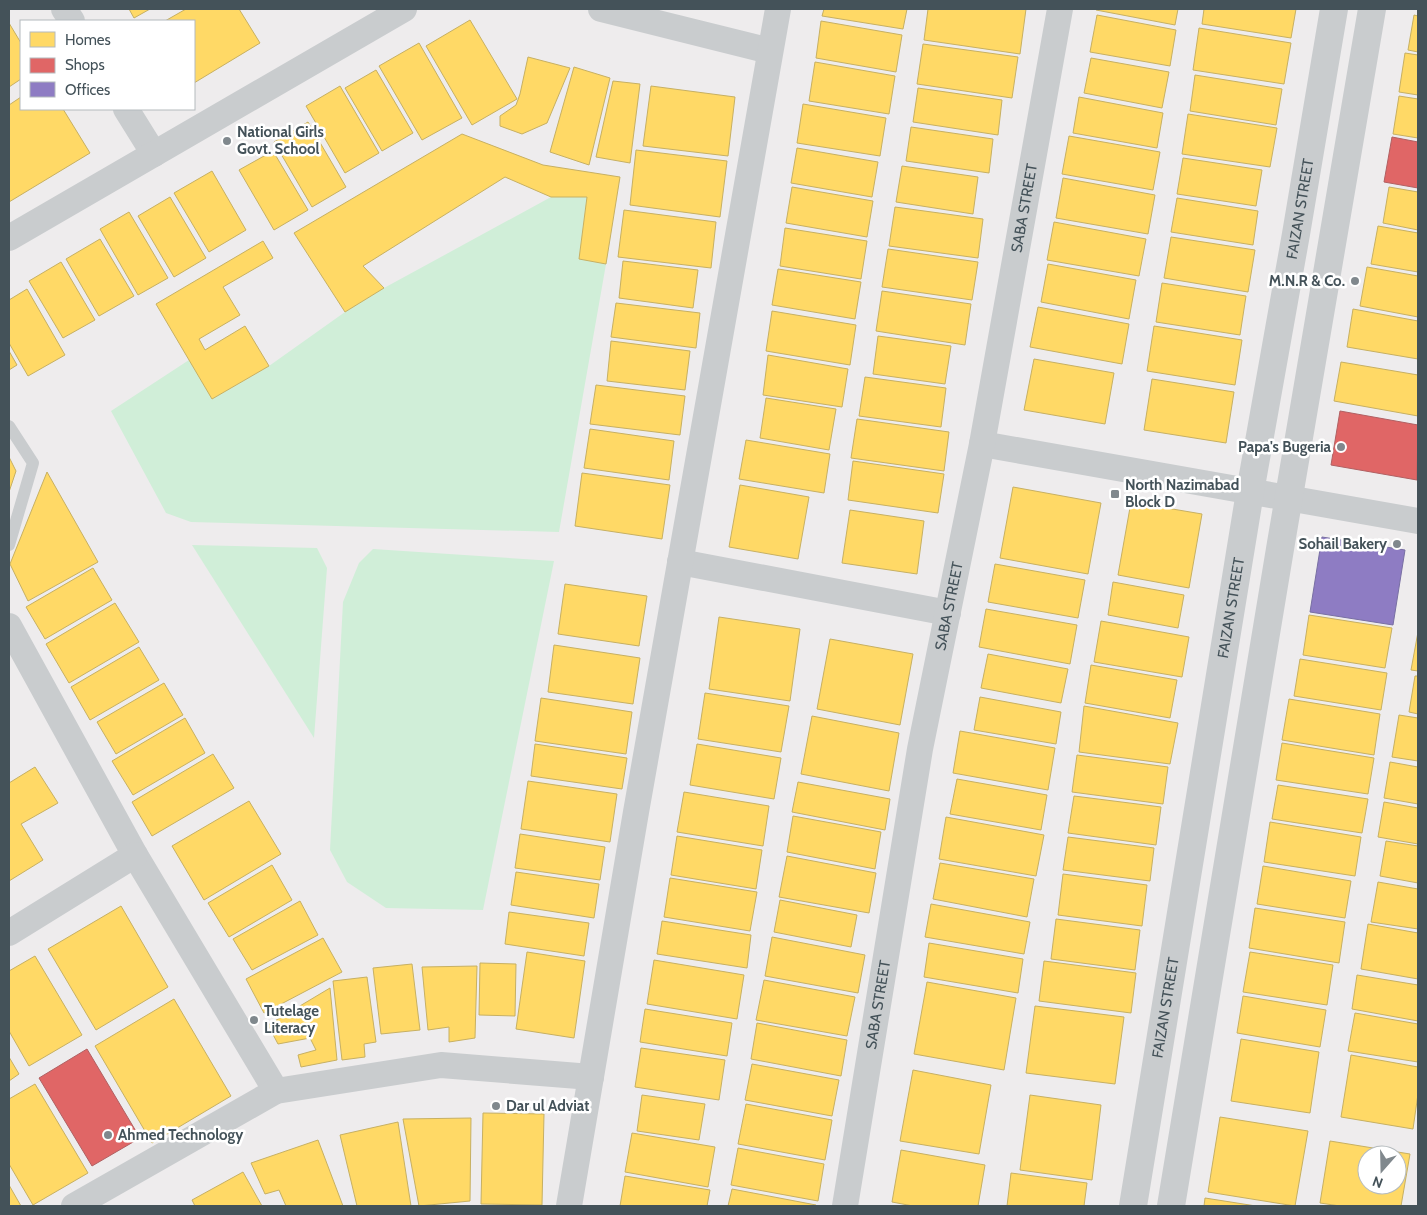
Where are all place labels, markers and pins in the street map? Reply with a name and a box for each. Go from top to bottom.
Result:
place label: National Girls Govt. School [237,123,324,158]
marker: National Girls Govt. School [221,135,233,147]
place label: M.N.R & Co. [1269,272,1345,290]
marker: M.N.R & Co. [1349,275,1361,287]
place label: Papa's Bugeria [1238,438,1332,456]
marker: Papa's Bugeria [1335,441,1347,453]
place label: North Nazimabad Block D [1125,476,1239,511]
marker: North Nazimabad Block D [1109,488,1121,500]
place label: Sohail Bakery [1299,535,1388,553]
marker: Sohail Bakery [1391,538,1403,550]
place label: Tutelage Literacy [264,1002,319,1037]
marker: Tutelage Literacy [248,1014,260,1026]
place label: Dar ul Adviat [506,1097,589,1115]
marker: Dar ul Adviat [490,1100,502,1112]
place label: Ahmed Technology [118,1126,244,1144]
marker: Ahmed Technology [102,1129,114,1141]

